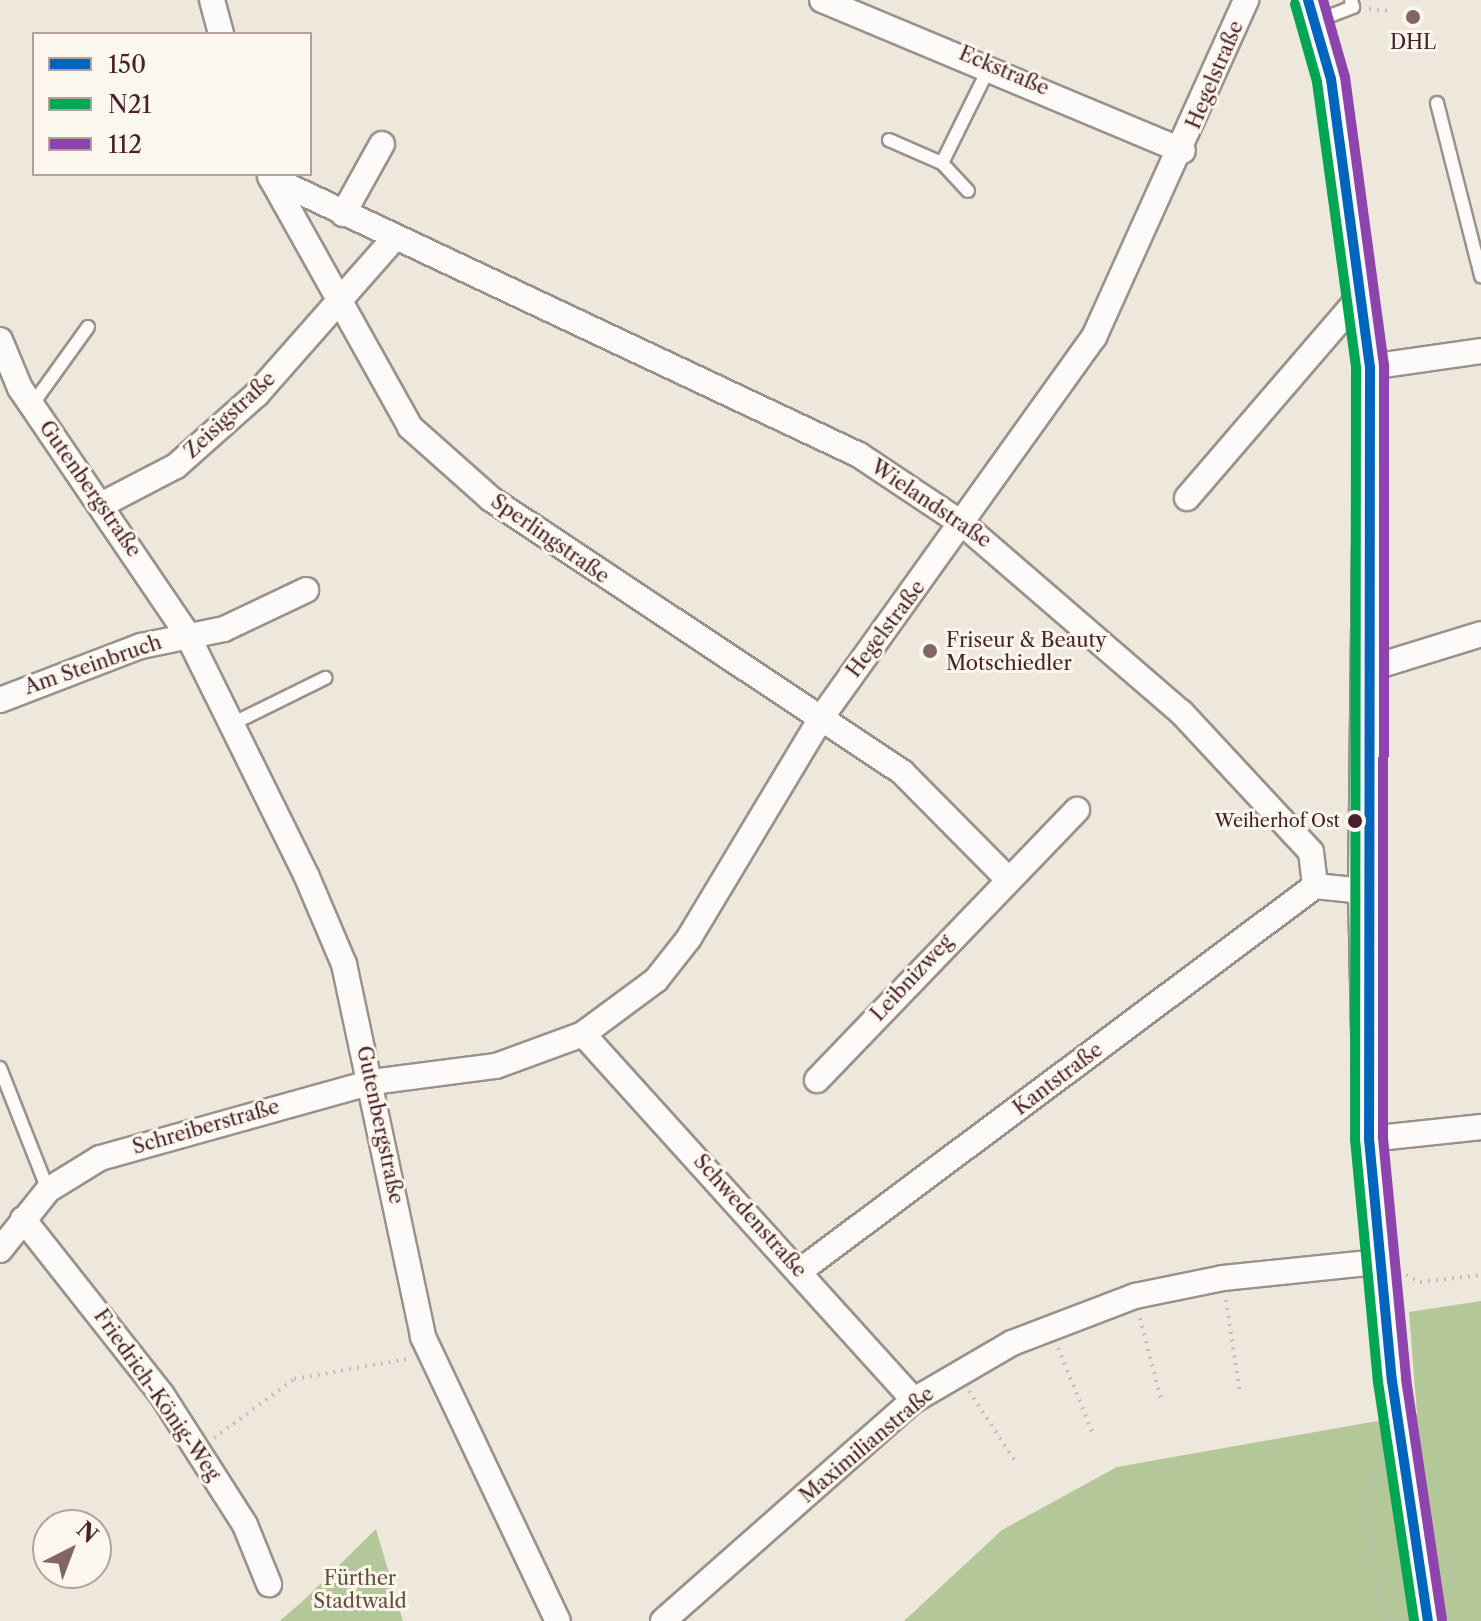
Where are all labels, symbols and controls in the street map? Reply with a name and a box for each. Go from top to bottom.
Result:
marker: DHL [1404,8,1422,26]
street label: Hegelstraße [1181,17,1249,133]
place label: DHL [1390,30,1436,54]
legend [32,32,312,176]
street label: Eckstraße [955,41,1053,101]
text: 150 [108,50,146,79]
text: N21 [108,90,152,119]
text: 112 [108,130,142,159]
street label: Zeisigstraße [179,367,281,463]
street label: Gutenbergstraße [34,416,146,562]
street label: Wielandstraße [866,455,996,553]
street label: Sperlingstraße [486,489,614,589]
street label: Hegelstraße [842,576,930,682]
place label: Friseur & Beauty Motschiedler [946,628,1107,675]
street label: Am Steinbruch [21,630,165,700]
marker: Friseur & Beauty Motschiedler [921,642,939,660]
place label: Weiherhof Ost [1215,810,1340,832]
marker: Weiherhof Ost [1347,813,1363,829]
street label: Leibnizweg [866,930,958,1026]
street label: Kantstraße [1009,1038,1107,1120]
street label: Gutenbergstraße [352,1044,408,1206]
street label: Schreiberstraße [130,1095,282,1159]
street label: Schwedenstraße [688,1150,812,1282]
street label: Friedrich-König-Weg [89,1305,225,1485]
street label: Maximilianstraße [795,1382,939,1508]
north arrow [32,1509,112,1589]
text: N [71,1516,103,1549]
park label: Fürther Stadtwald [313,1566,407,1613]

